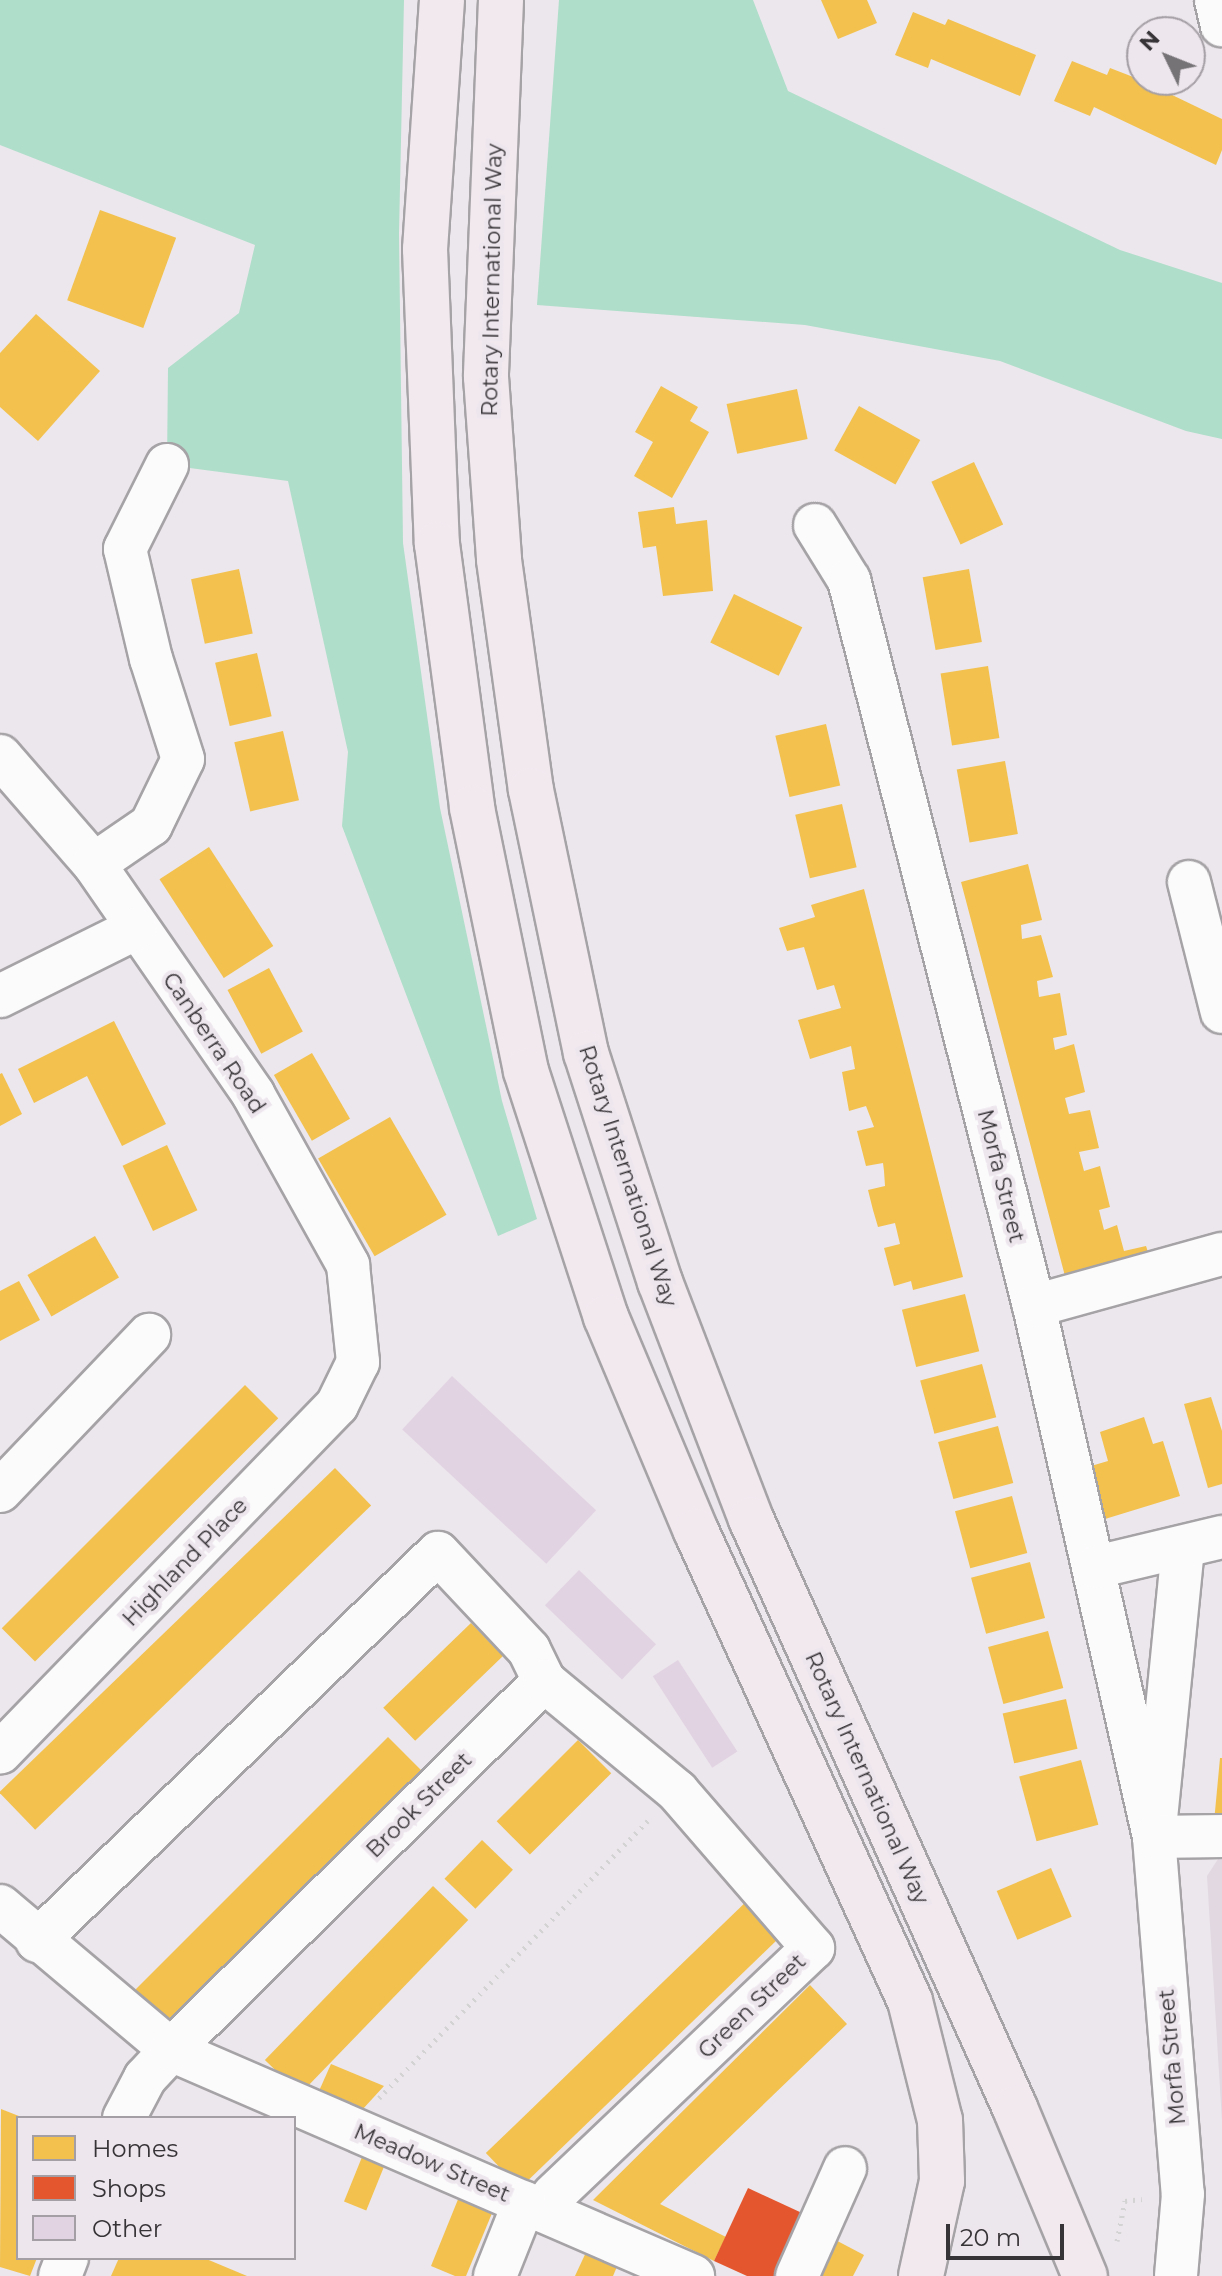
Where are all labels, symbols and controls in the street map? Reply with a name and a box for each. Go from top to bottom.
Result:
north arrow [1126,16,1206,96]
text: N [1134,25,1165,56]
street label: Rotary International Way [476,143,508,417]
street label: Canberra Road [157,968,271,1118]
street label: Rotary International Way [573,1042,683,1310]
street label: Morfa Street [972,1107,1030,1245]
street label: Highland Place [117,1492,253,1632]
street label: Rotary International Way [799,1648,935,1908]
street label: Brook Street [361,1747,477,1863]
street label: Green Street [693,1948,811,2064]
street label: Morfa Street [1153,1988,1191,2126]
legend [16,2116,296,2260]
street label: Meadow Street [350,2118,514,2208]
text: Homes [92,2134,178,2163]
text: Shops [92,2174,166,2203]
scale bar [950,2208,1068,2258]
text: Other [92,2214,162,2243]
text: 20 m [960,2223,1021,2252]

